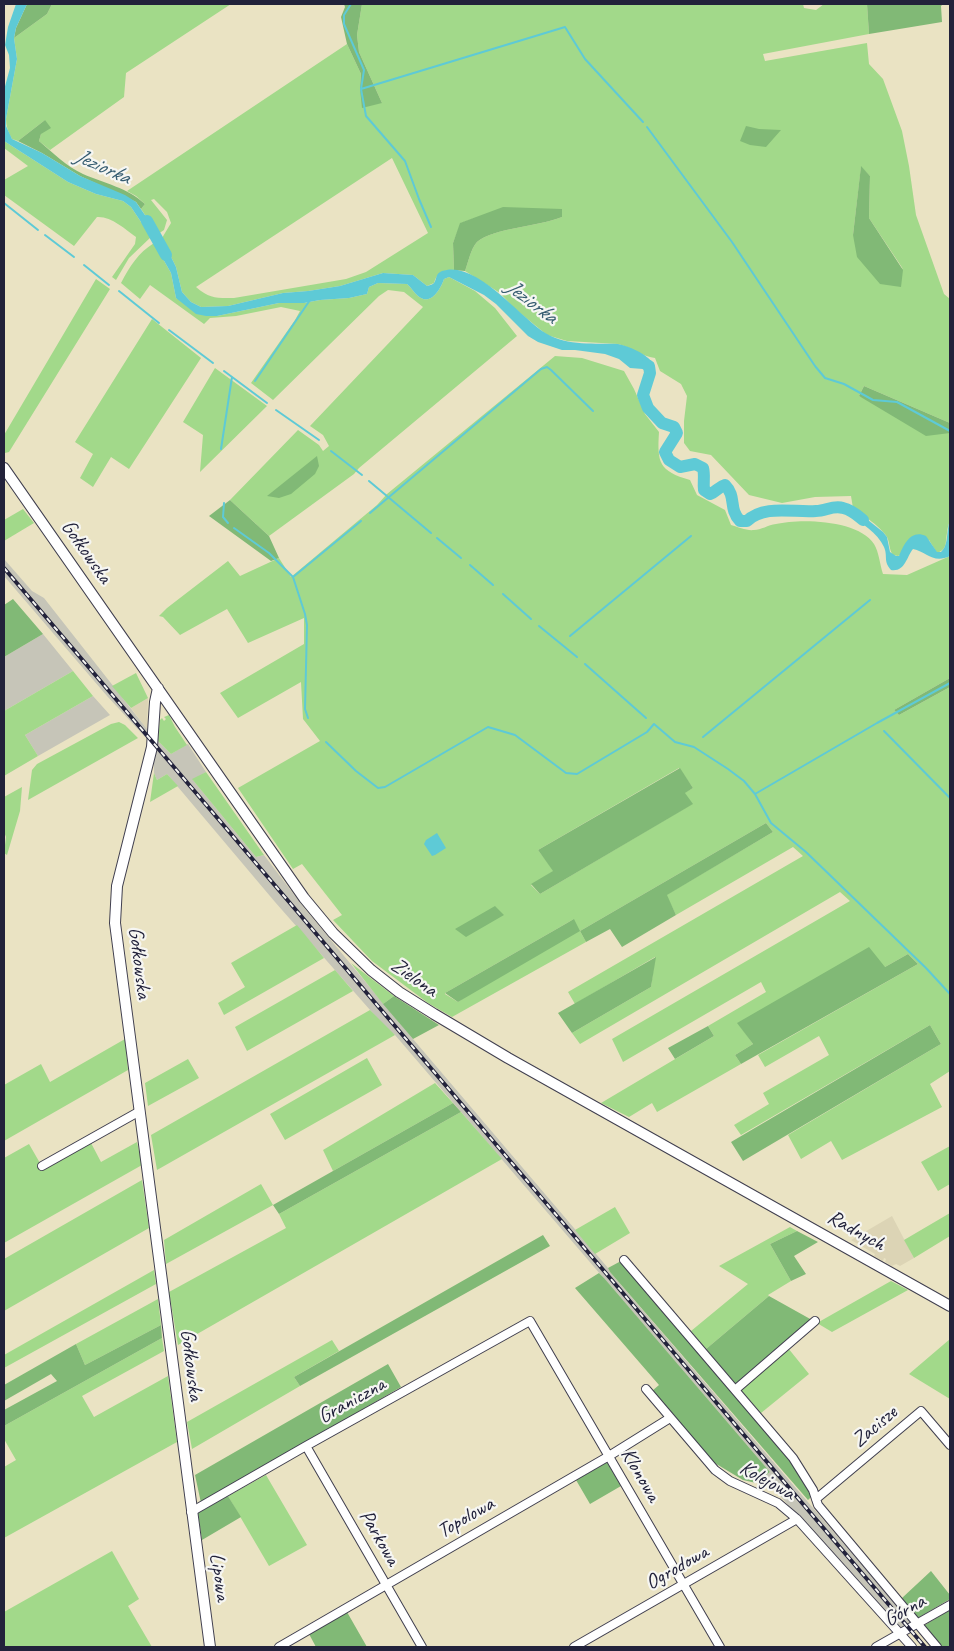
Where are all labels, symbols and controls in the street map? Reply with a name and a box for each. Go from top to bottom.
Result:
water label: Jeziorka [70,143,134,191]
water label: Jeziorka [500,274,562,330]
street label: Gołkowska [55,515,117,589]
street label: Gołkowska [122,926,156,1000]
street label: Zielona [386,953,442,1003]
street label: Radnych [823,1205,889,1257]
street label: Gołkowska [174,1328,208,1402]
street label: Graniczna [314,1372,390,1430]
street label: Zacisze [847,1401,903,1453]
street label: Klonowa [615,1444,665,1506]
street label: Kolejowa [735,1456,799,1506]
street label: Topolowa [433,1492,499,1544]
street label: Parkowa [353,1506,405,1570]
street label: Ogrodowa [641,1540,713,1596]
street label: Lipowa [203,1552,235,1602]
street label: Górna [880,1589,930,1633]

